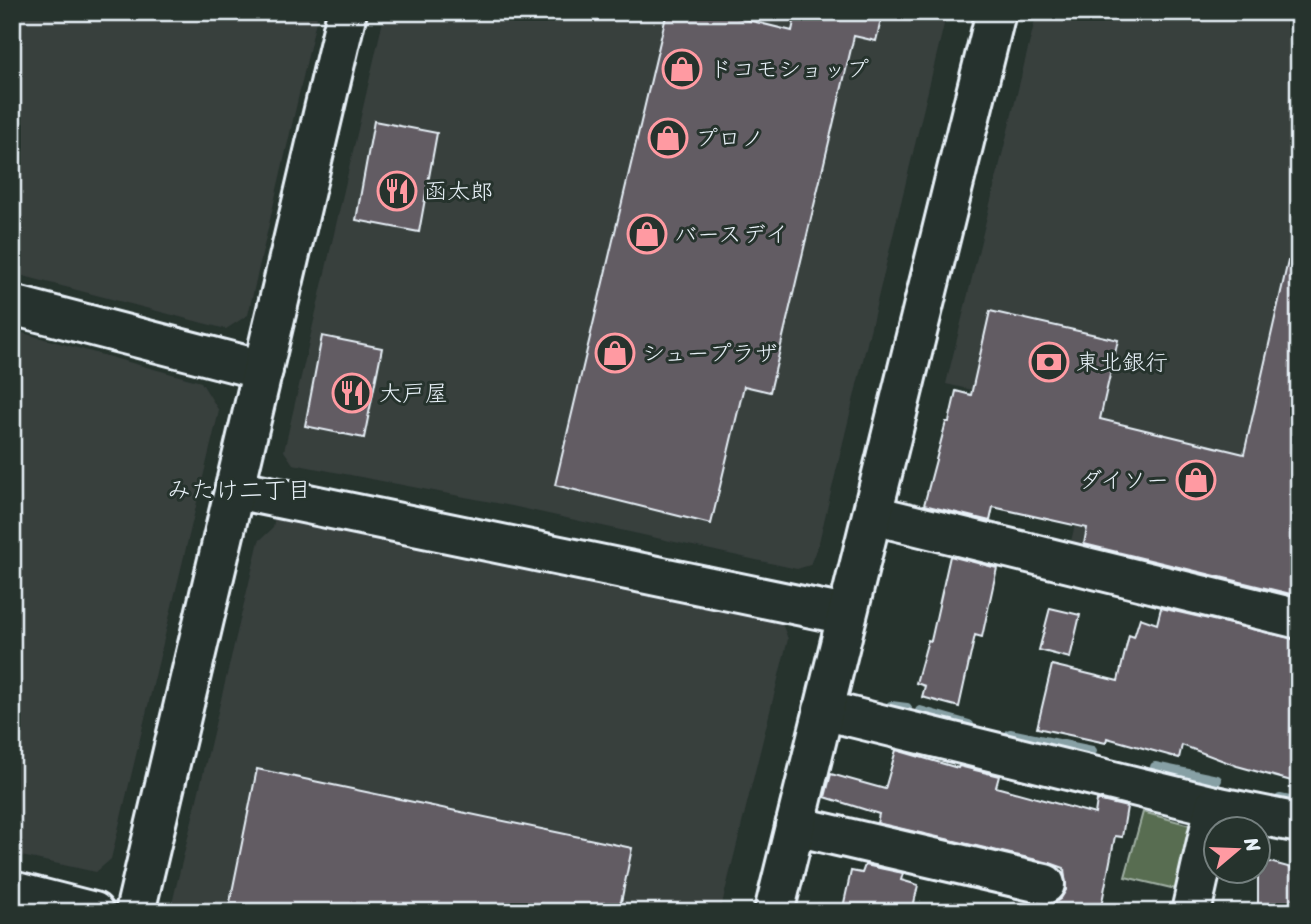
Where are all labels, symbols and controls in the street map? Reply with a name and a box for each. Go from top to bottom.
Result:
shop icon: ドコモショップ [661,48,703,90]
place label: ドコモショップ [709,49,869,90]
shop icon: プロノ [647,117,689,159]
place label: プロノ [695,118,764,159]
restaurant icon: 函太郎 [376,170,418,212]
place label: 函太郎 [424,171,493,212]
shop icon: バースデイ [626,213,668,255]
place label: バースデイ [674,214,788,255]
shop icon: シュープラザ [594,332,636,374]
place label: シュープラザ [642,333,778,374]
bank icon: 東北銀行 [1028,341,1070,383]
place label: 東北銀行 [1076,342,1168,383]
restaurant icon: 大戸屋 [331,372,373,414]
place label: 大戸屋 [379,373,448,414]
shop icon: ダイソー [1175,459,1217,501]
place label: ダイソー [1079,460,1169,501]
district label: みたけ二丁目 [167,469,311,511]
north arrow [1202,816,1272,886]
text: N [1235,832,1271,857]

